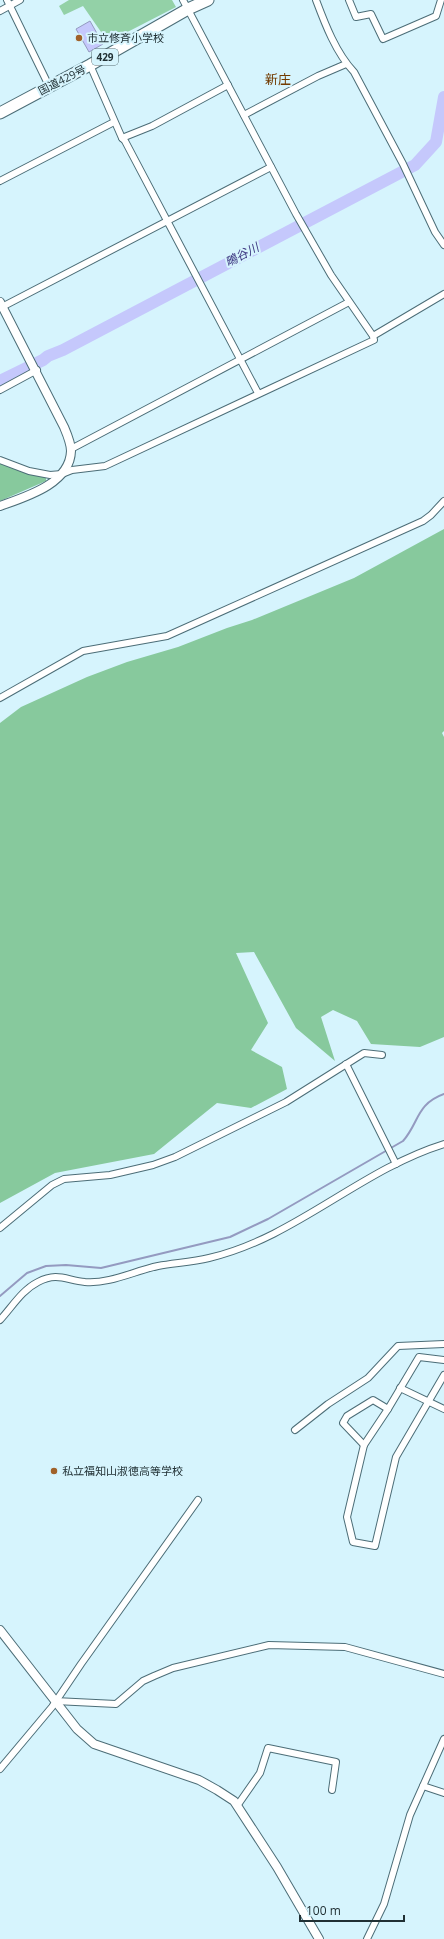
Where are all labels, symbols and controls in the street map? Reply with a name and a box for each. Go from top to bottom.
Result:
place label: 市立修斉小学校 [87,30,164,45]
marker: 市立修斉小学校 [74,33,84,43]
road number: 429 [92,49,118,65]
street label: 国道429号 [35,61,88,98]
district label: 新庄 [265,70,291,88]
water label: 鴫谷川 [222,238,263,271]
place label: 私立福知山淑徳高等学校 [62,1463,183,1478]
marker: 私立福知山淑徳高等学校 [49,1466,59,1476]
scale bar [300,1897,404,1923]
text: 100 m [306,1902,341,1919]

